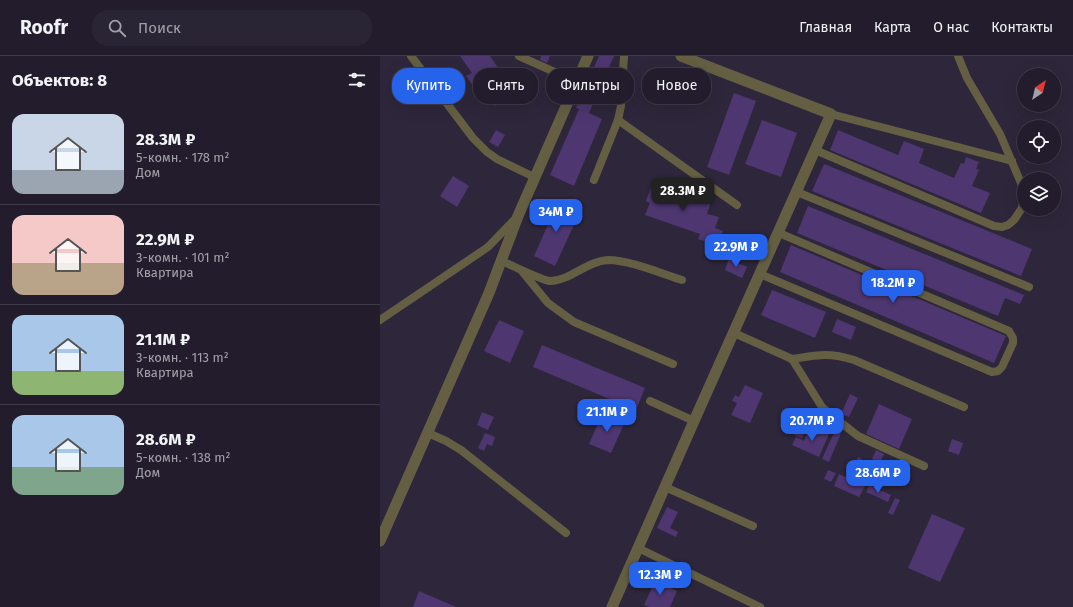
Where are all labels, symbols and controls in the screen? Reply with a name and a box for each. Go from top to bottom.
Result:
search box [92,10,372,46]
text: Roofr [20,16,68,39]
icon: search [106,17,128,39]
text: Поиск [138,19,181,37]
text: Главная [799,19,852,36]
text: Карта [874,19,911,36]
text: О нас [933,19,969,36]
text: Контакты [991,19,1053,36]
chip: Купить [392,68,465,104]
chip: Снять [473,68,538,104]
chip: Фильтры [546,68,634,104]
chip: Новое [642,68,711,104]
north arrow [1017,68,1061,112]
map controls [1017,68,1061,216]
icon: filters [346,69,368,91]
text: Объектов: 8 [12,70,107,91]
button: locate [1017,120,1061,164]
text: 28.3M ₽ [136,129,195,150]
icon: home [44,130,92,178]
text: 5-комн. · 178 m² [136,150,230,165]
text: Дом [136,165,160,180]
button: layers [1017,172,1061,216]
pin: 28.3M ₽ [646,178,720,212]
text: 28.3M ₽ [660,183,706,198]
pin: 34M ₽ [528,199,584,233]
text: 34M ₽ [538,204,574,219]
text: 22.9M ₽ [136,229,194,250]
icon: home [44,231,92,279]
pin: 22.9M ₽ [699,234,773,268]
text: 22.9M ₽ [714,239,758,254]
text: 3-комн. · 101 m² [136,250,229,265]
text: Квартира [136,265,194,280]
pin: 18.2M ₽ [856,270,930,304]
text: 18.2M ₽ [871,275,915,290]
text: 21.1M ₽ [136,329,190,350]
icon: home [44,331,92,379]
text: 3-комн. · 113 m² [136,350,229,365]
text: Квартира [136,365,194,380]
pin: 21.1M ₽ [570,399,644,433]
text: 21.1M ₽ [586,404,628,419]
pin: 20.7M ₽ [775,408,849,442]
text: 20.7M ₽ [790,413,834,428]
text: 28.6M ₽ [136,429,196,450]
icon: home [44,431,92,479]
text: 5-комн. · 138 m² [136,450,231,465]
pin: 28.6M ₽ [841,460,915,494]
text: Дом [136,465,160,480]
text: 28.6M ₽ [855,465,901,480]
pin: 12.3M ₽ [623,562,697,596]
text: 12.3M ₽ [638,567,682,582]

